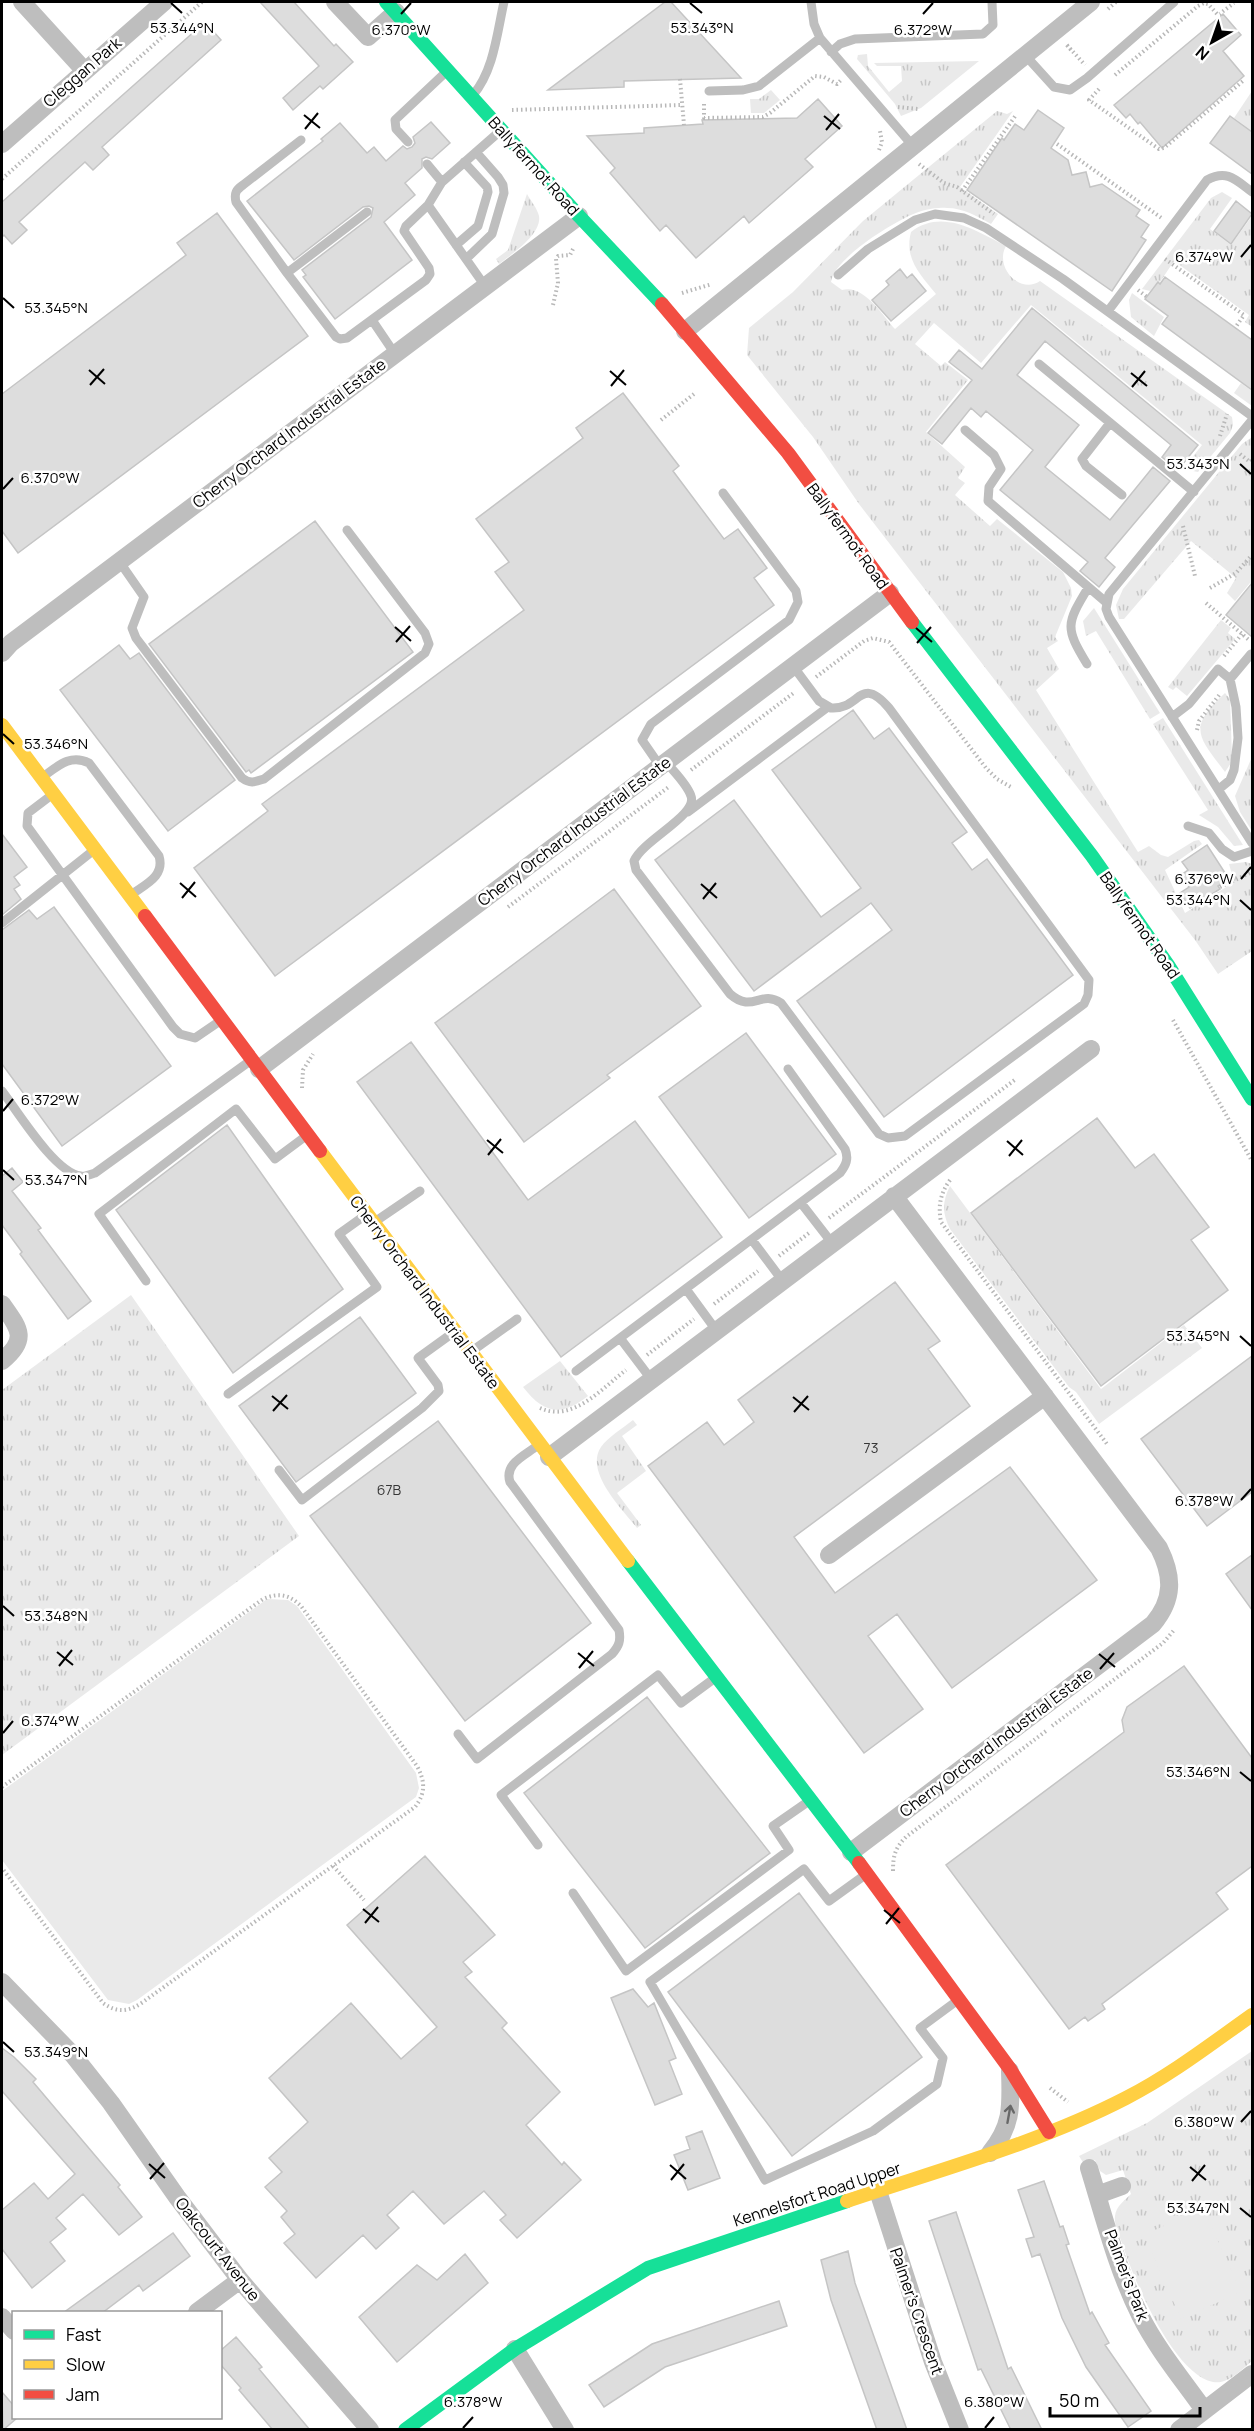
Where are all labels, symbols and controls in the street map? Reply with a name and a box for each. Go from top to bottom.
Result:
north arrow [1182,12,1242,72]
text: 53.344°N [150,17,214,38]
text: 53.343°N [670,17,734,38]
text: 6.370°W [372,19,430,40]
text: 6.372°W [894,19,952,40]
street label: Cleggan Park [38,31,127,112]
text: N [1191,41,1214,66]
street label: Ballyfermot Road [484,112,584,220]
text: 6.374°W [1175,246,1233,267]
text: 53.345°N [24,297,88,318]
street label: Cherry Orchard Industrial Estate [188,353,390,513]
text: 53.343°N [1166,453,1230,474]
text: 6.370°W [21,467,79,488]
street label: Ballyfermot Road [802,478,894,594]
text: 53.346°N [24,733,88,754]
street label: Cherry Orchard Industrial Estate [473,751,675,911]
street label: Ballyfermot Road [1095,867,1185,983]
text: 6.376°W [1174,868,1234,889]
text: 53.344°N [1166,889,1230,910]
text: 6.372°W [21,1089,79,1110]
text: 53.347°N [25,1169,87,1190]
street label: Cherry Orchard Industrial Estate [345,1191,505,1393]
text: 53.345°N [1166,1325,1230,1346]
house number: 73 [864,1438,878,1457]
house number: 67B [377,1480,402,1499]
text: 6.378°W [1175,1490,1233,1511]
text: 53.348°N [24,1605,88,1626]
street label: Cherry Orchard Industrial Estate [895,1662,1097,1822]
text: 6.374°W [21,1710,79,1731]
text: 53.346°N [1166,1761,1230,1782]
text: 53.349°N [24,2041,88,2062]
one-way arrow [1004,2104,1015,2124]
text: 6.380°W [1174,2111,1234,2132]
street label: Kennelsfort Road Upper [730,2156,904,2232]
street label: Oakcourt Avenue [171,2193,265,2305]
text: 53.347°N [1167,2197,1229,2218]
street label: Palmer's Park [1099,2226,1155,2325]
street label: Palmer's Crescent [885,2245,949,2377]
legend [12,2311,222,2419]
text: Fast [66,2322,101,2346]
text: Slow [66,2352,106,2376]
scale bar [1050,2380,1200,2418]
text: Jam [66,2382,100,2406]
text: 50 m [1059,2388,1099,2412]
text: 6.378°W [444,2391,502,2412]
text: 6.380°W [964,2391,1024,2412]

